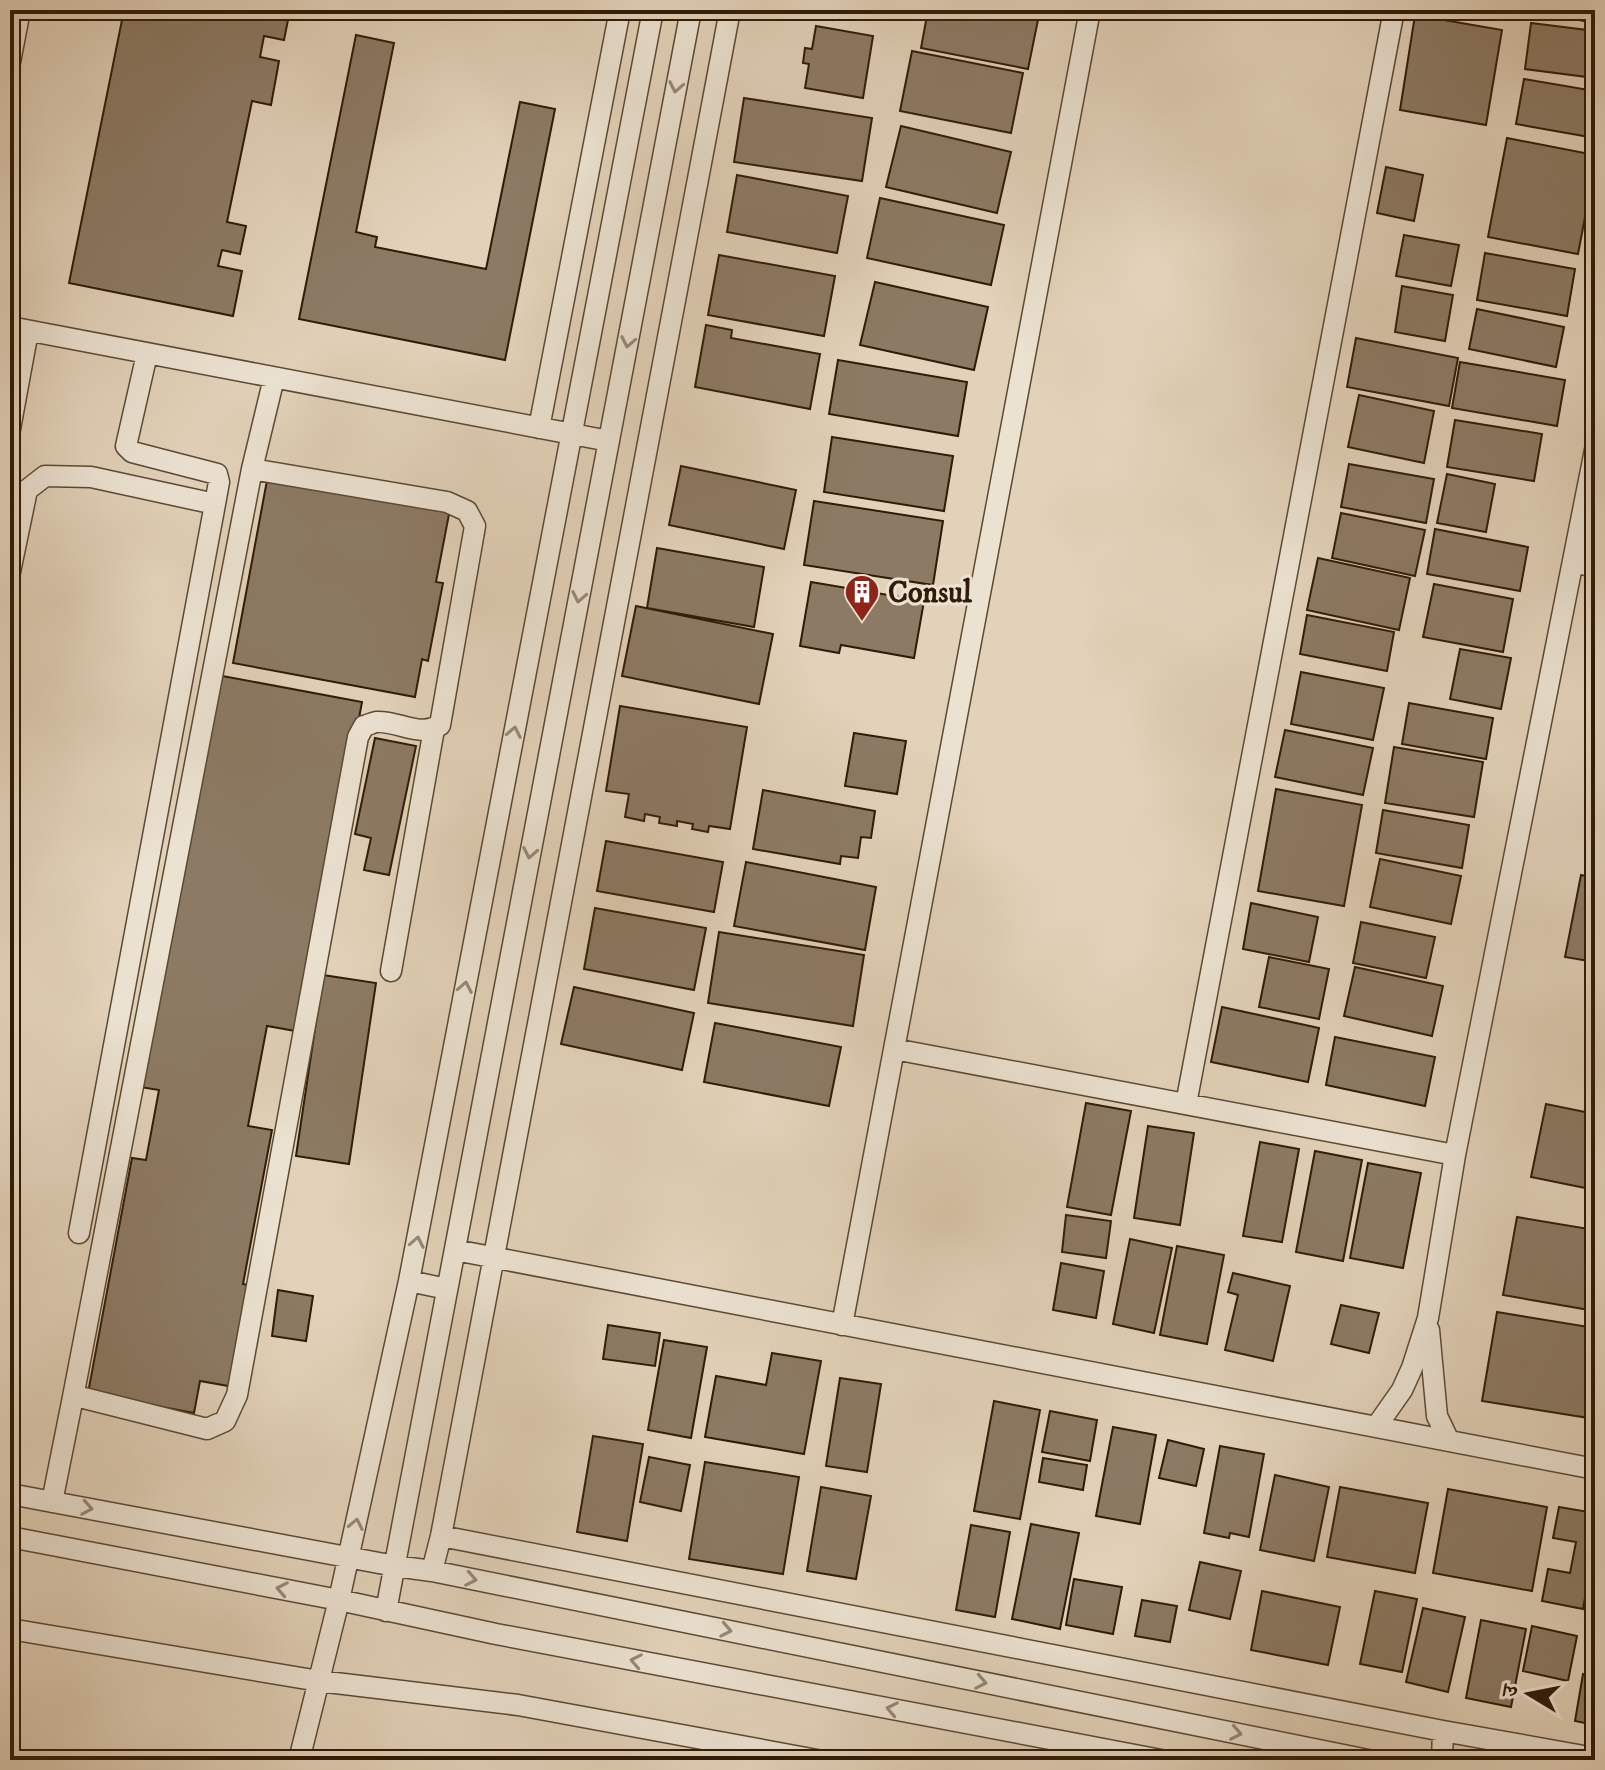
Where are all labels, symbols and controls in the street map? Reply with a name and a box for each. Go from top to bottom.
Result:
one-way arrow [669,80,686,93]
one-way arrow [620,335,637,349]
building icon: Consul [843,573,881,623]
place label: Consul [888,575,973,612]
one-way arrow [571,590,588,604]
one-way arrow [505,725,522,739]
one-way arrow [523,846,540,860]
one-way arrow [456,980,473,994]
one-way arrow [407,1236,424,1249]
one-way arrow [80,1499,93,1516]
one-way arrow [347,1517,364,1531]
one-way arrow [464,1570,478,1587]
one-way arrow [276,1581,290,1598]
one-way arrow [720,1621,733,1638]
one-way arrow [629,1653,643,1670]
north arrow [1489,1654,1569,1734]
one-way arrow [974,1673,987,1690]
text: उ [1496,1681,1525,1701]
one-way arrow [885,1702,898,1719]
one-way arrow [1229,1724,1243,1741]

